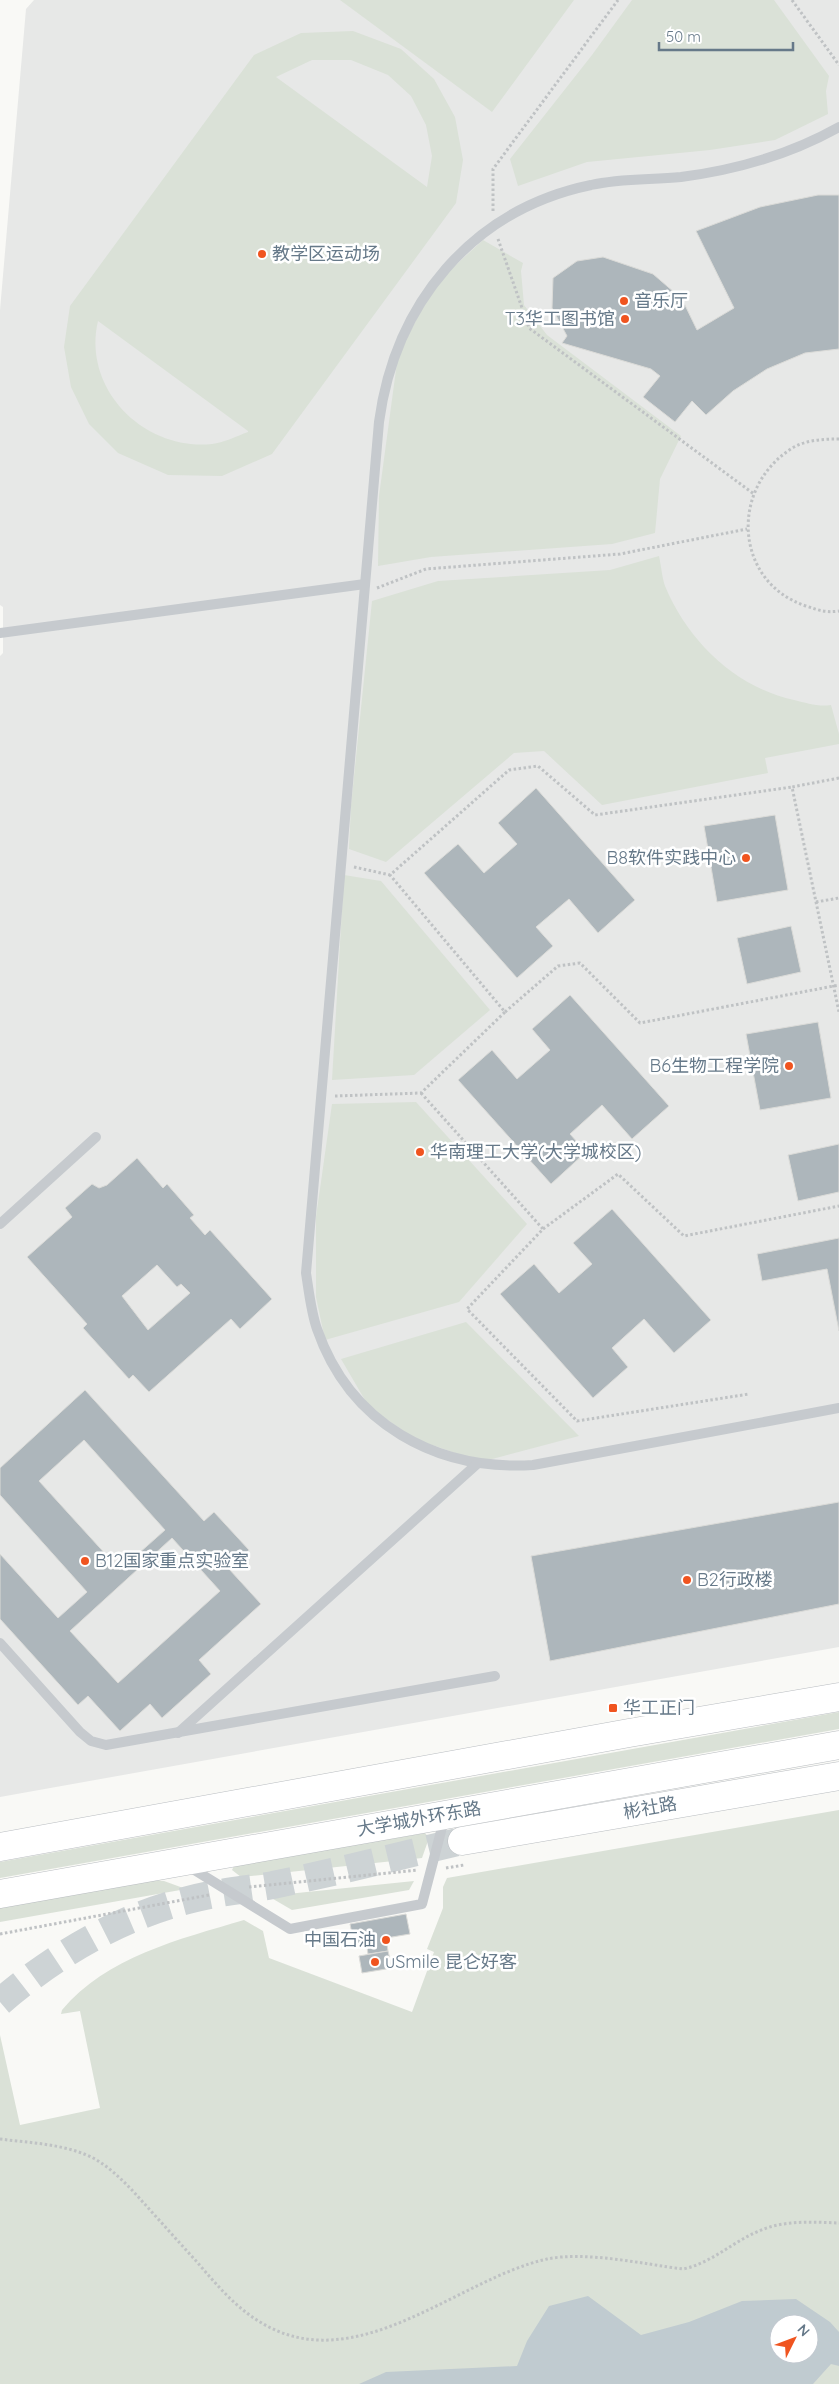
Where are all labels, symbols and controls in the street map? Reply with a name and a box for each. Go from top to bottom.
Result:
scale bar [659,20,793,52]
text: 50 m [666,27,701,46]
place label: 教学区运动场 [272,242,380,265]
marker: 教学区运动场 [256,248,268,260]
place label: 音乐厅 [634,289,688,312]
marker: 音乐厅 [618,295,630,307]
place label: T3华工图书馆 [505,307,615,330]
marker: T3华工图书馆 [619,313,631,325]
place label: B8软件实践中心 [607,846,736,869]
marker: B8软件实践中心 [740,852,752,864]
place label: B6生物工程学院 [650,1054,779,1077]
marker: B6生物工程学院 [783,1060,795,1072]
place label: 华南理工大学(大学城校区) [430,1140,641,1163]
marker: 华南理工大学(大学城校区) [414,1146,426,1158]
place label: B12国家重点实验室 [95,1549,249,1572]
marker: B12国家重点实验室 [79,1555,91,1567]
place label: B2行政楼 [697,1568,773,1591]
marker: B2行政楼 [681,1574,693,1586]
place label: 华工正门 [623,1696,695,1719]
marker: 华工正门 [607,1702,619,1714]
street label: 彬社路 [621,1791,678,1824]
street label: 大学城外环东路 [355,1796,483,1841]
place label: 中国石油 [304,1928,376,1951]
marker: 中国石油 [380,1934,392,1946]
place label: uSmile 昆仑好客 [385,1950,517,1973]
marker: uSmile 昆仑好客 [369,1956,381,1968]
north arrow [769,2314,819,2364]
text: N [794,2320,814,2340]

